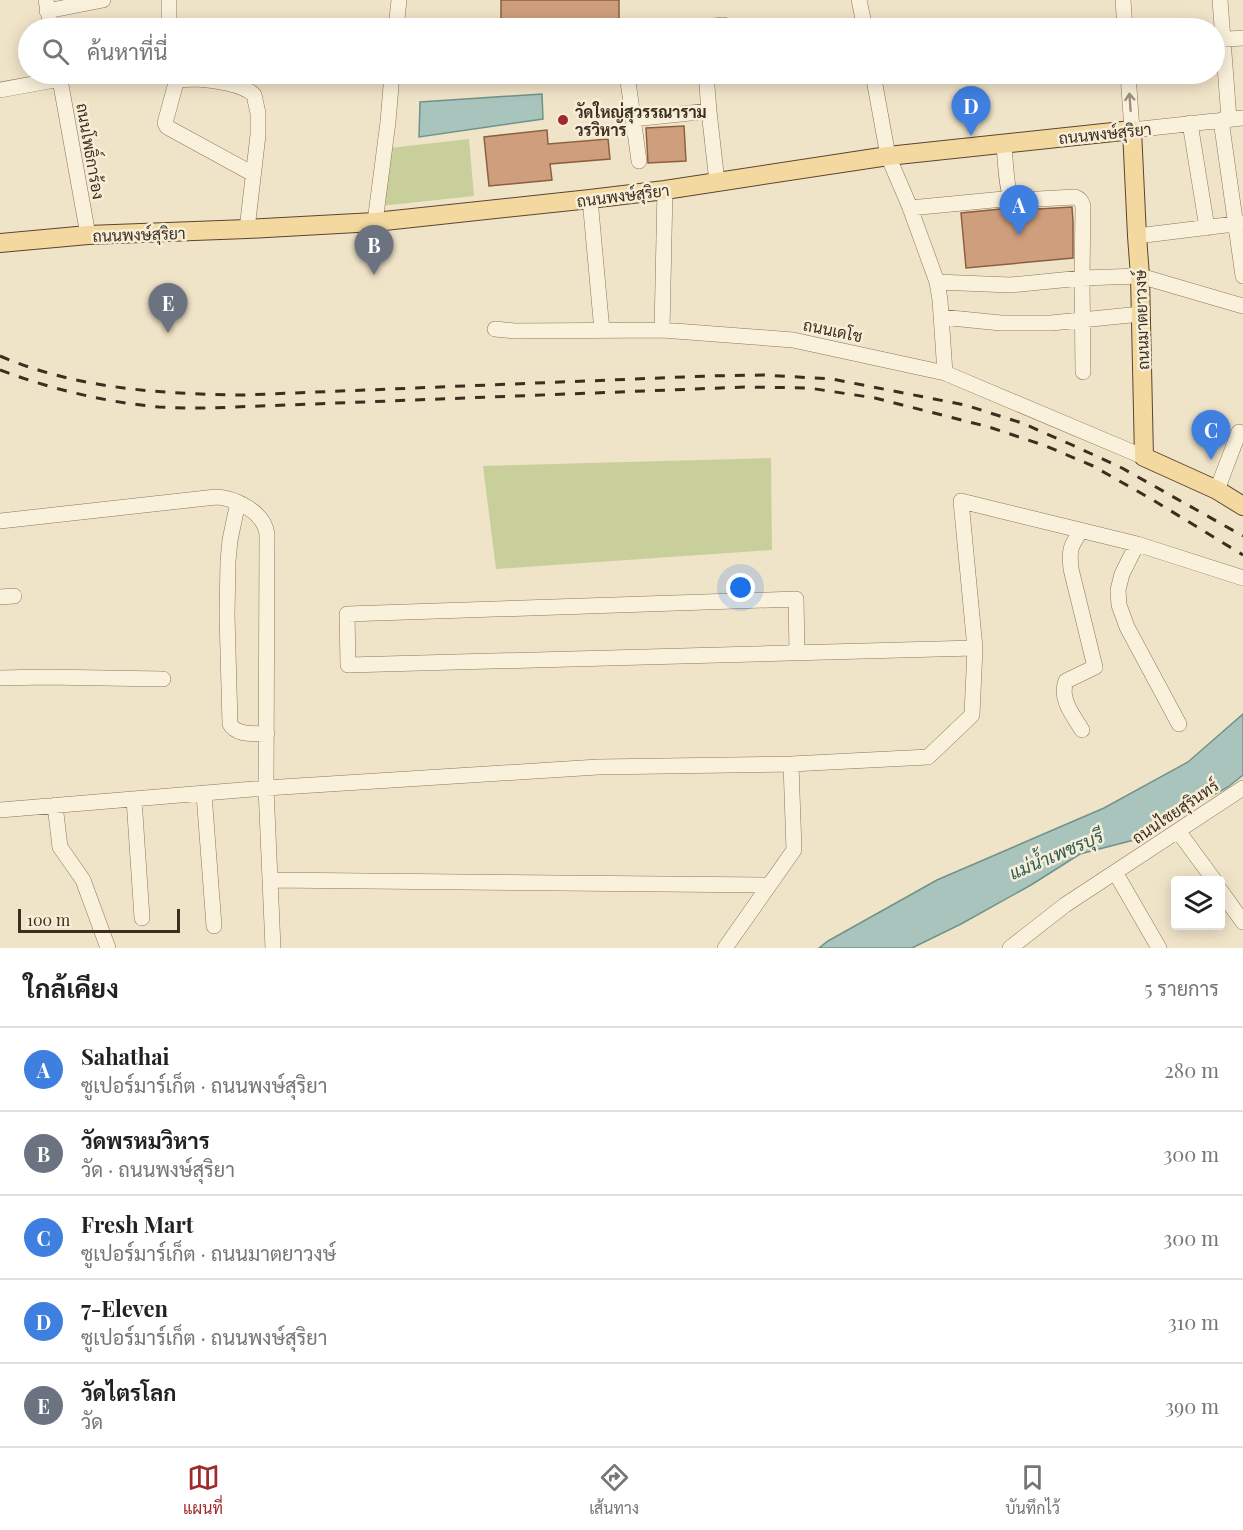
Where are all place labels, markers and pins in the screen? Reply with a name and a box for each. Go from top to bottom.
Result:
pin: D [952,86,990,136]
place label: วัดใหญ่สุวรรณาราม วรวิหาร [575,101,707,140]
marker: วัดใหญ่สุวรรณาราม วรวิหาร [556,113,570,127]
pin: A [1000,186,1038,235]
pin: B [354,226,394,275]
pin: E [148,284,188,333]
pin: C [1192,410,1230,460]

